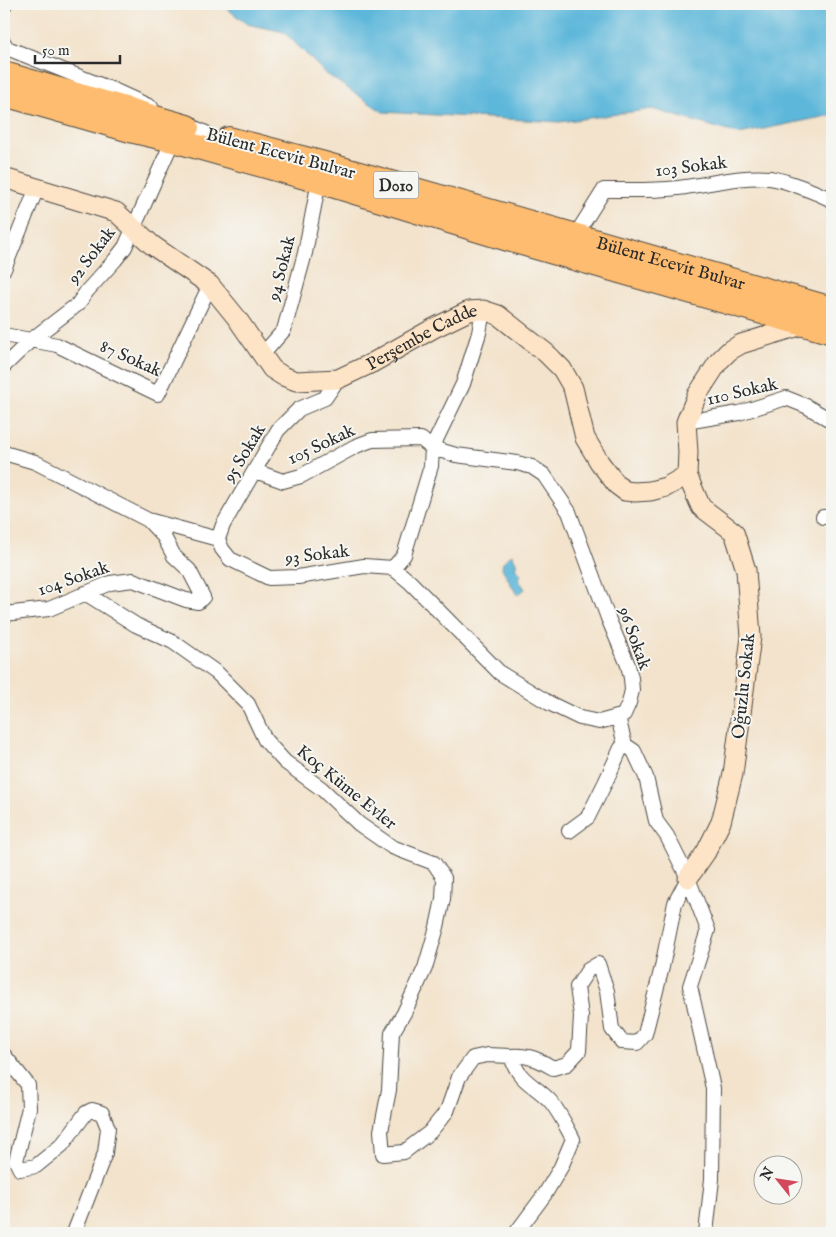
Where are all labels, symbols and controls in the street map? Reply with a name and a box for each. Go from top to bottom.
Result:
scale bar [35,32,120,64]
text: 50 m [42,41,70,60]
street label: Bülent Ecevit Bulvar [203,123,358,186]
street label: 103 Sokak [654,152,729,183]
road number: D010 [374,172,418,198]
street label: 92 Sokak [63,222,121,290]
street label: Bülent Ecevit Bulvar [593,232,748,297]
street label: 94 Sokak [263,233,302,304]
street label: Perşembe Cadde [363,300,478,377]
street label: 87 Sokak [96,336,165,383]
street label: 110 Sokak [705,373,780,412]
street label: 95 Sokak [218,420,272,488]
street label: 105 Sokak [284,420,359,471]
street label: 93 Sokak [283,540,351,571]
street label: 104 Sokak [35,556,113,602]
street label: 96 Sokak [611,603,656,673]
street label: Oğuzlu Sokak [727,632,762,740]
street label: Koç Küme Evler [291,741,401,836]
north arrow [754,1154,804,1204]
text: N [756,1164,778,1185]

